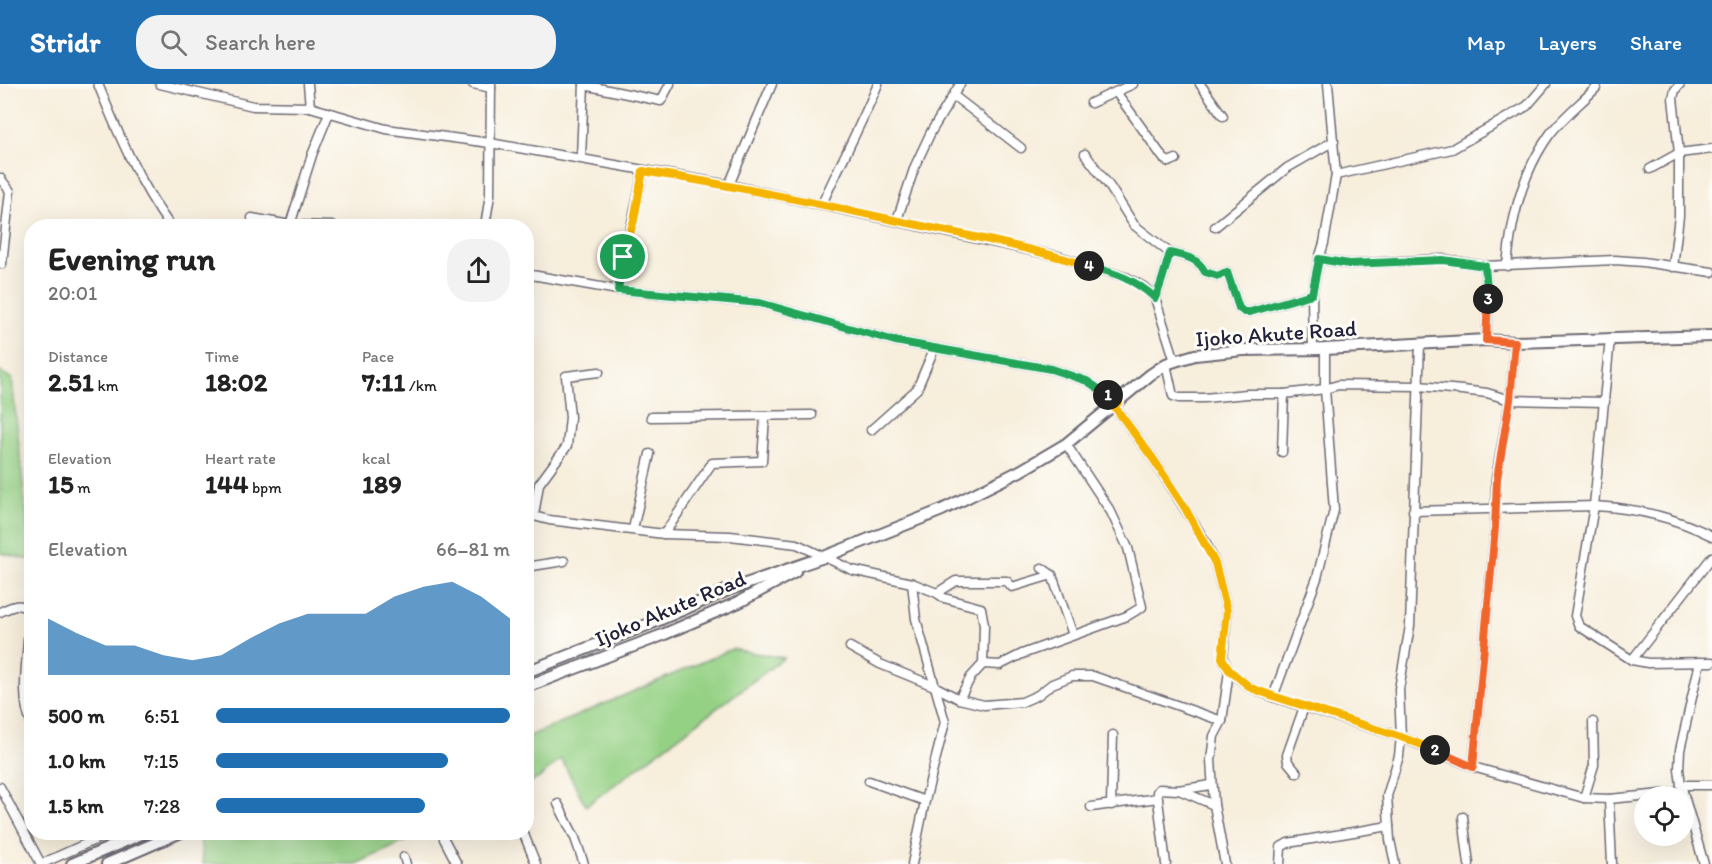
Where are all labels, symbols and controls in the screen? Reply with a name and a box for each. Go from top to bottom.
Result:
search box [136,15,556,69]
text: Stridr [30,25,100,59]
icon: search [157,26,190,59]
text: Search here [205,29,316,56]
text: Map [1467,30,1506,55]
text: Layers [1539,30,1597,55]
text: Share [1630,30,1682,55]
pin [597,231,648,282]
text: Evening run [48,239,215,278]
button: share [447,239,510,302]
icon: arrive [606,240,639,273]
pin: 4 [1074,251,1104,281]
text: 4 [1084,256,1094,275]
text: 20:01 [48,281,97,305]
pin: 3 [1473,284,1503,314]
text: 3 [1484,289,1492,308]
street label: Ijoko Akute Road [1195,314,1358,353]
text: Distance [48,347,108,366]
text: Time [205,347,239,366]
text: Pace [362,347,394,366]
text: 2.51 [48,366,94,398]
text: 18:02 [205,366,267,398]
text: 7:11 [362,366,405,398]
text: km [94,376,119,395]
text: /km [405,376,437,395]
pin: 1 [1093,380,1123,410]
text: 1 [1104,385,1112,404]
text: Elevation [48,449,112,468]
text: Heart rate [205,449,276,468]
text: kcal [362,449,390,468]
text: 15 [48,468,74,500]
text: 144 [205,468,248,500]
text: 189 [362,468,402,500]
text: m [74,478,91,497]
text: bpm [248,478,282,497]
text: Elevation [48,537,127,561]
text: 66–81 m [436,537,510,561]
street label: Ijoko Akute Road [591,564,750,652]
text: 500 m [48,704,104,728]
text: 6:51 [144,704,179,728]
pin: 2 [1420,735,1450,765]
text: 2 [1431,740,1439,759]
text: 1.0 km [48,749,105,773]
text: 7:15 [144,749,179,773]
map controls [1634,786,1694,846]
button: locate [1634,786,1694,846]
text: 1.5 km [48,794,104,818]
text: 7:28 [144,794,180,818]

